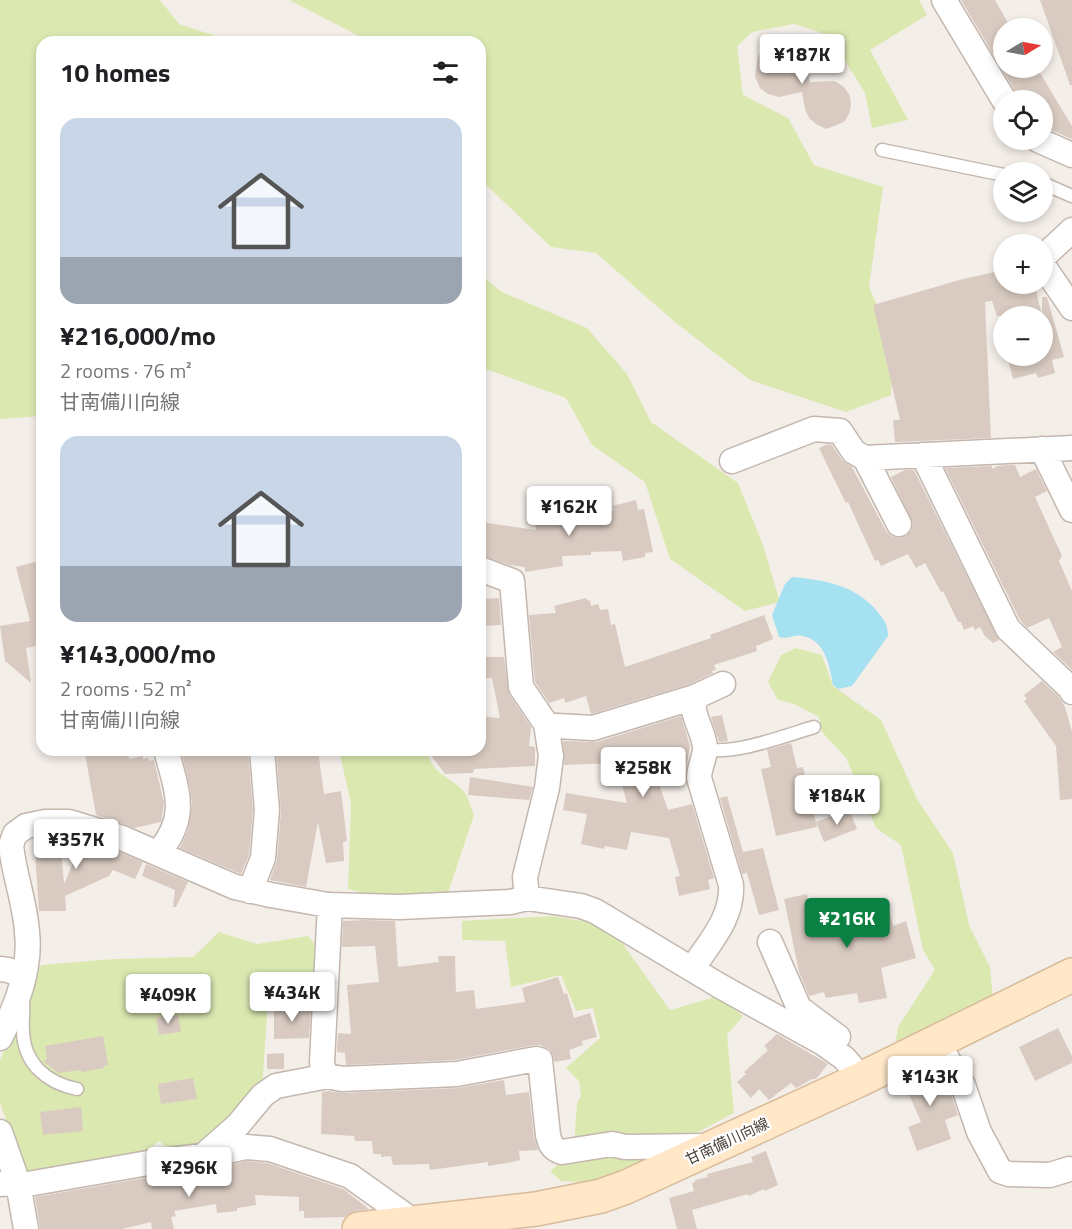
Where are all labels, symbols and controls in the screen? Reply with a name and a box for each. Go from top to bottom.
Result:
north arrow [993,18,1053,78]
map controls [993,18,1053,366]
pin: ¥187K [760,34,844,85]
text: ¥187K [774,38,830,69]
text: 10 homes [60,53,170,92]
icon: filters [429,56,462,89]
button: locate [993,90,1053,150]
icon: home [207,157,315,265]
button: layers [993,162,1053,222]
button: + [993,234,1053,294]
button: − [993,306,1053,366]
text: ¥216,000/mo [60,316,216,355]
text: 2 rooms · 76 m² [60,355,192,386]
text: 甘南備川向線 [60,386,180,417]
icon: home [207,475,315,583]
pin: ¥162K [527,486,611,537]
text: ¥162K [541,490,597,521]
text: ¥143,000/mo [60,634,216,673]
text: 2 rooms · 52 m² [60,673,192,704]
text: 甘南備川向線 [60,704,180,735]
pin: ¥258K [601,747,685,798]
text: ¥258K [615,751,671,782]
pin: ¥184K [795,775,879,826]
text: ¥184K [809,779,865,810]
pin: ¥357K [34,819,118,870]
text: ¥357K [48,823,104,854]
pin: ¥216K [805,898,889,949]
text: ¥216K [819,902,875,933]
pin: ¥434K [250,972,334,1023]
pin: ¥409K [126,974,210,1025]
text: ¥434K [264,976,320,1007]
text: ¥409K [140,978,196,1009]
pin: ¥143K [888,1056,972,1107]
text: ¥143K [902,1060,958,1091]
street label: 甘南備川向線 [681,1112,773,1170]
pin: ¥296K [147,1147,231,1198]
text: ¥296K [161,1151,217,1182]

